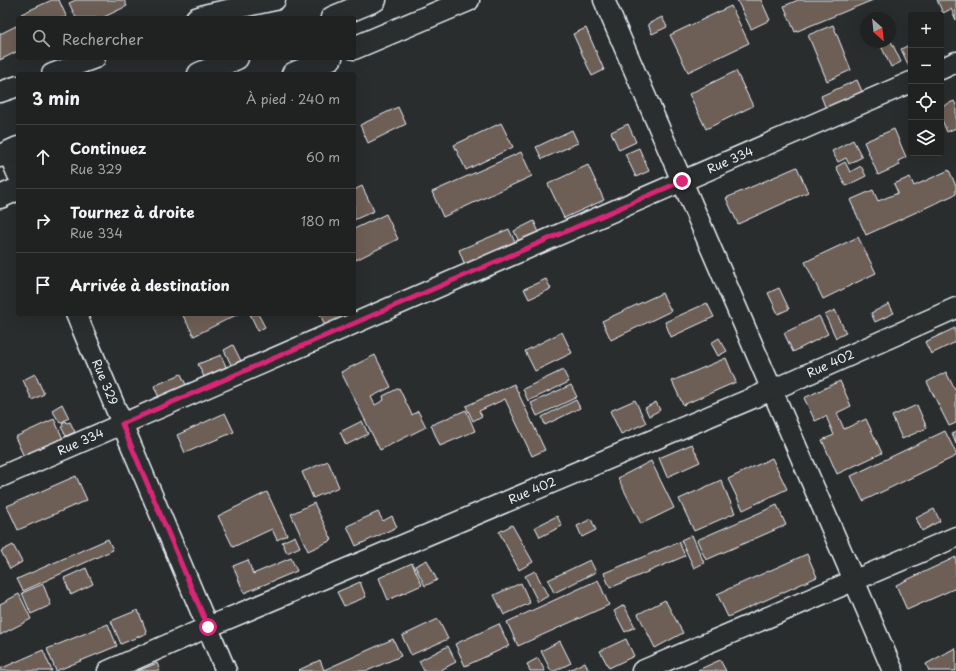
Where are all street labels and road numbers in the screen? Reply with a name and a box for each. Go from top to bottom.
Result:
street label: Rue 334 [704,141,756,177]
street label: Rue 402 [803,345,857,381]
street label: Rue 329 [88,356,123,408]
street label: Rue 334 [54,423,106,459]
street label: Rue 402 [505,472,559,508]

